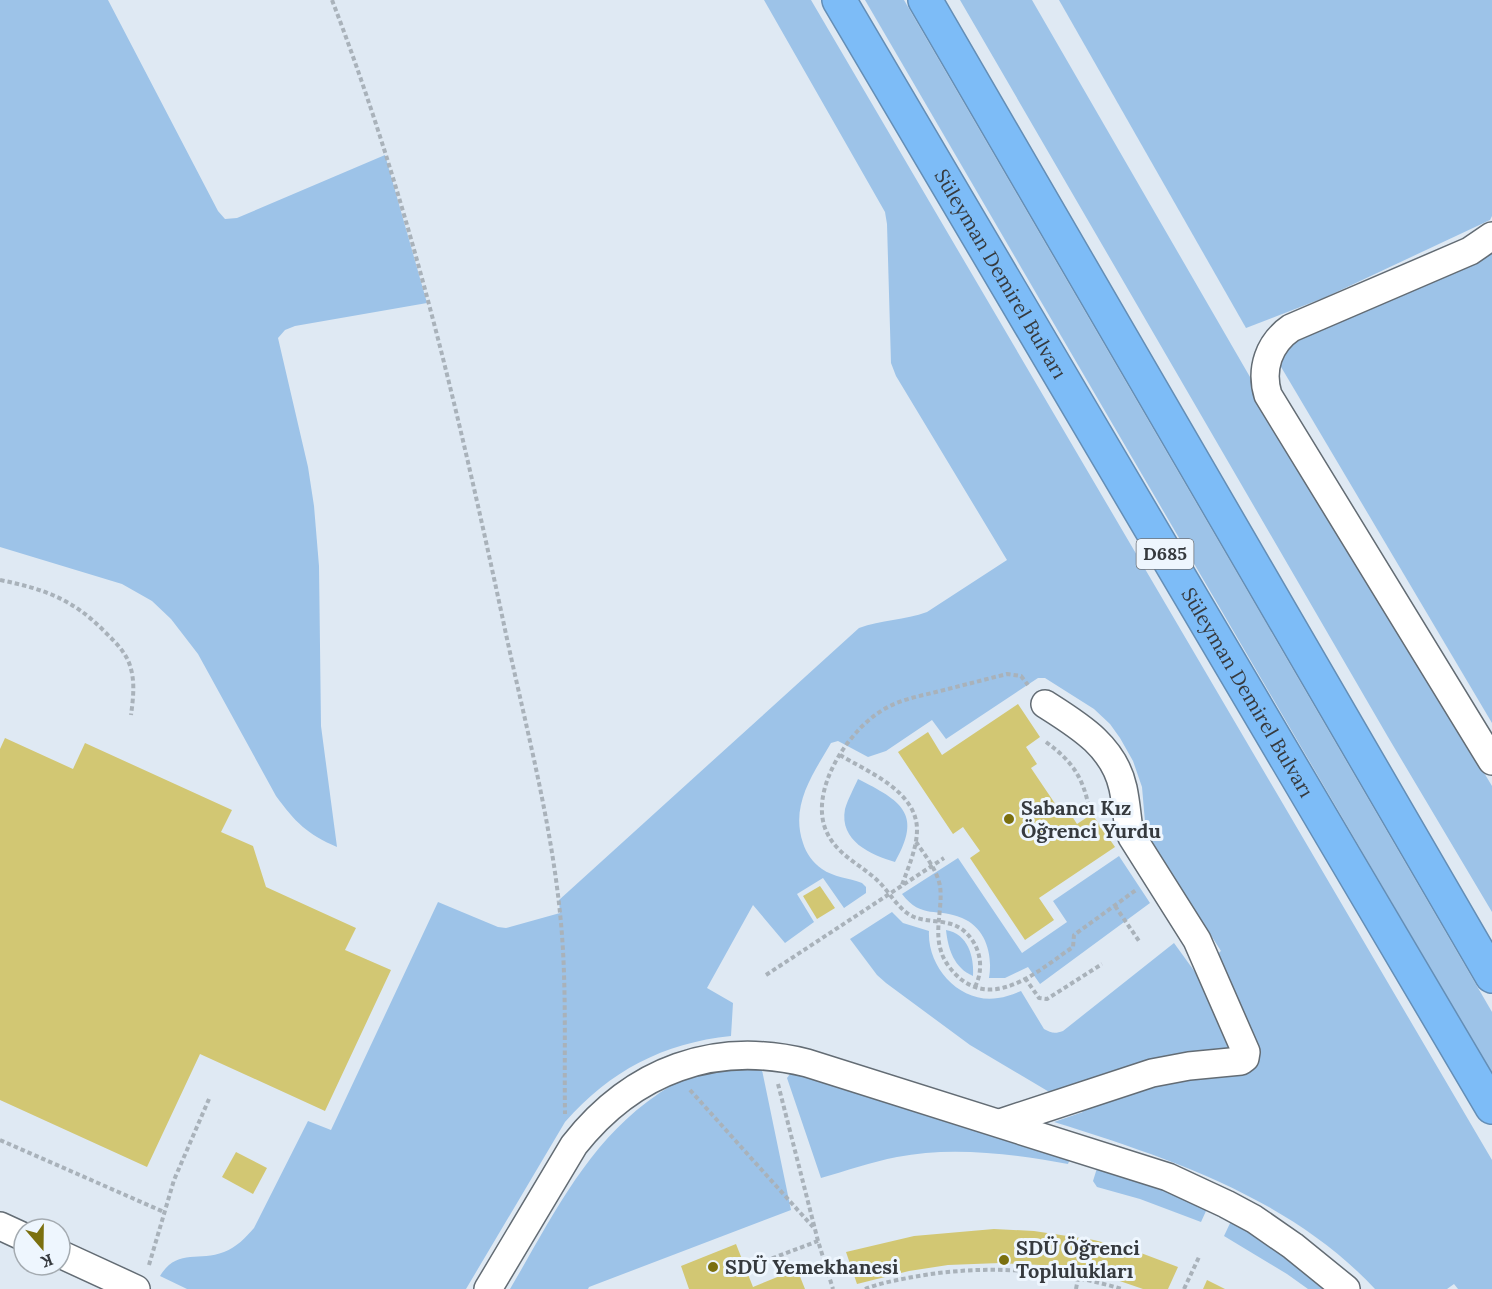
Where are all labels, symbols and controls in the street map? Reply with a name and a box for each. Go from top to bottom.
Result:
street label: Süleyman Demirel Bulvarı [929,164,1073,383]
road number: D685 [1136,539,1194,569]
street label: Süleyman Demirel Bulvarı [1176,583,1319,802]
place label: Sabancı Kız Öğrenci Yurdu [1021,795,1161,843]
marker: Sabancı Kız Öğrenci Yurdu [1002,812,1016,826]
north arrow [12,1217,72,1277]
place label: SDÜ Öğrenci Toplulukları [1016,1235,1140,1283]
text: K [38,1250,56,1273]
marker: SDÜ Öğrenci Toplulukları [997,1253,1011,1267]
place label: SDÜ Yemekhanesi [725,1254,899,1279]
marker: SDÜ Yemekhanesi [706,1260,720,1274]

